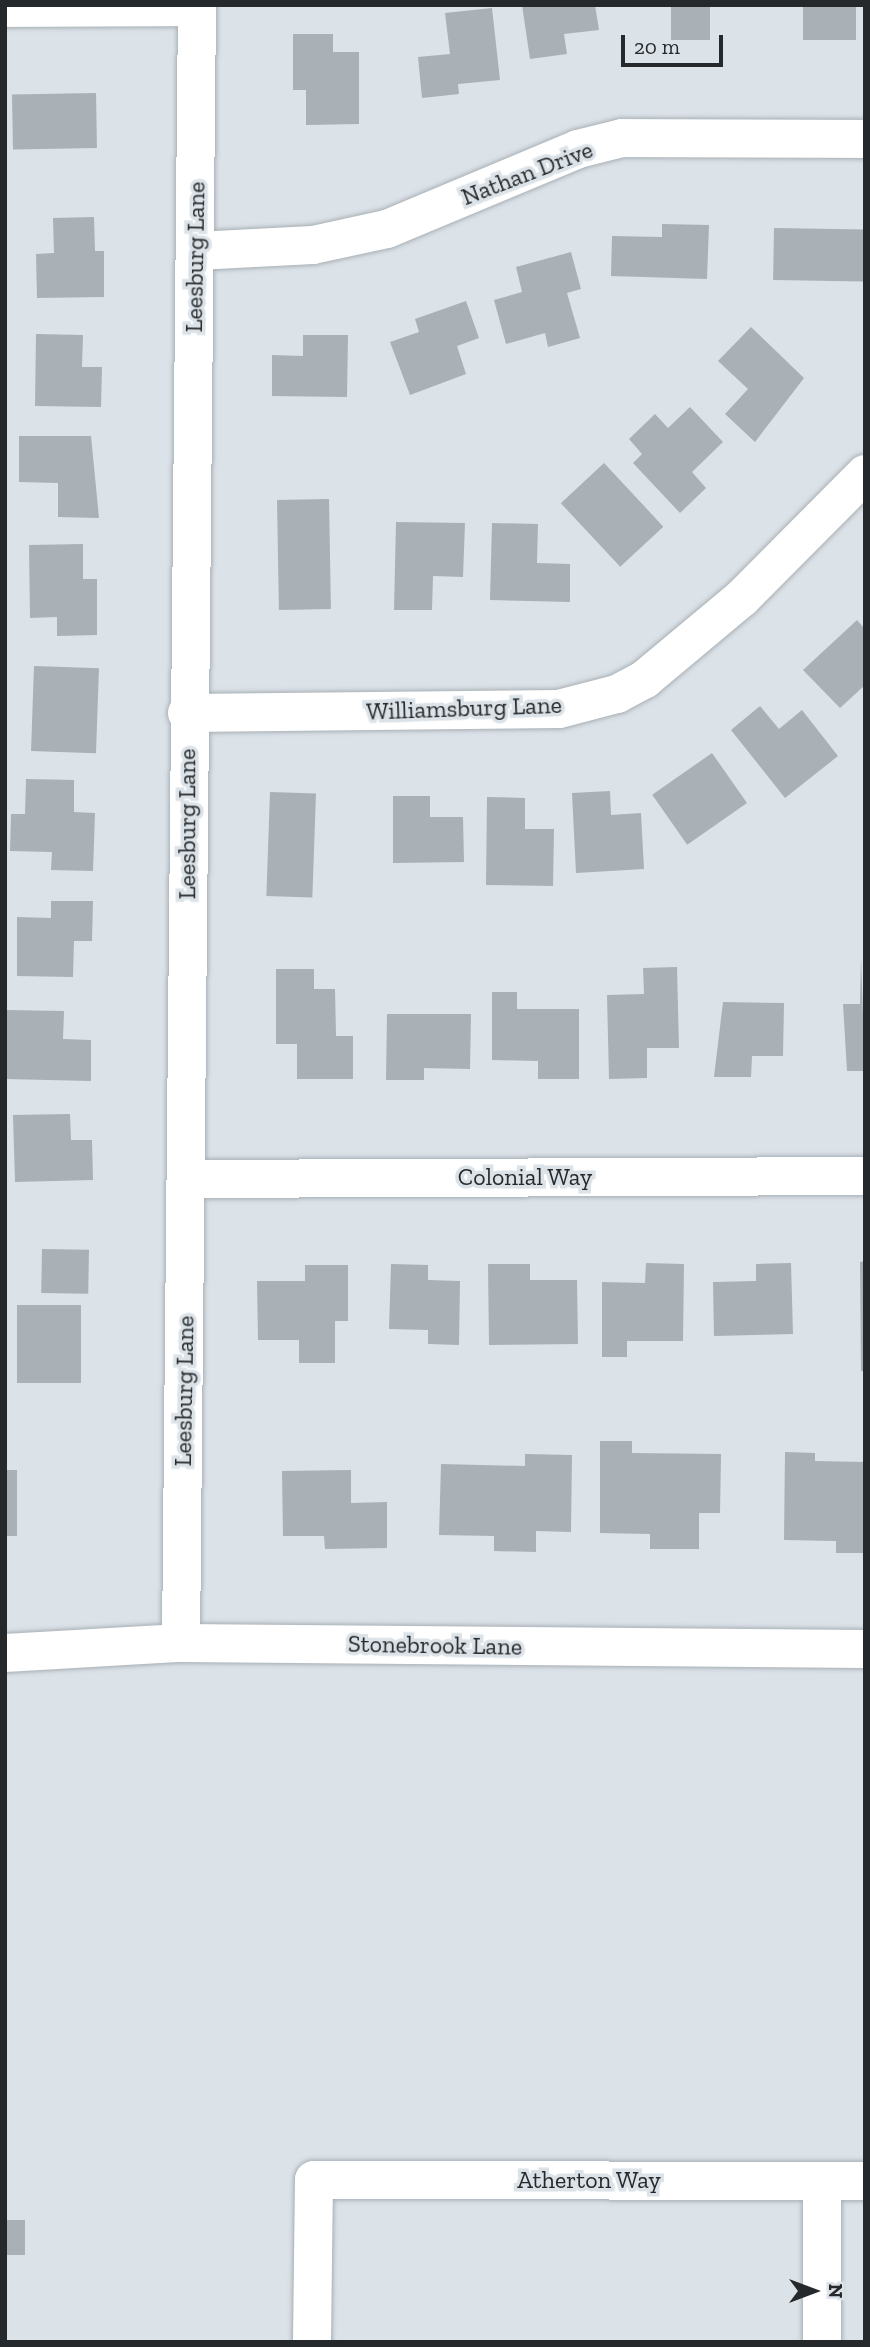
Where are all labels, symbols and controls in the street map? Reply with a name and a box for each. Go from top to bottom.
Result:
scale bar [625,21,726,65]
text: 20 m [634,34,680,59]
street label: Nathan Drive [457,135,597,211]
street label: Leesburg Lane [179,181,211,333]
street label: Williamsburg Lane [366,690,562,726]
street label: Leesburg Lane [173,749,201,899]
street label: Colonial Way [457,1163,593,1191]
street label: Leesburg Lane [168,1315,200,1467]
street label: Stonebrook Lane [348,1629,522,1661]
street label: Atherton Way [517,2166,661,2194]
north arrow [779,2256,849,2326]
text: N [824,2284,847,2298]

